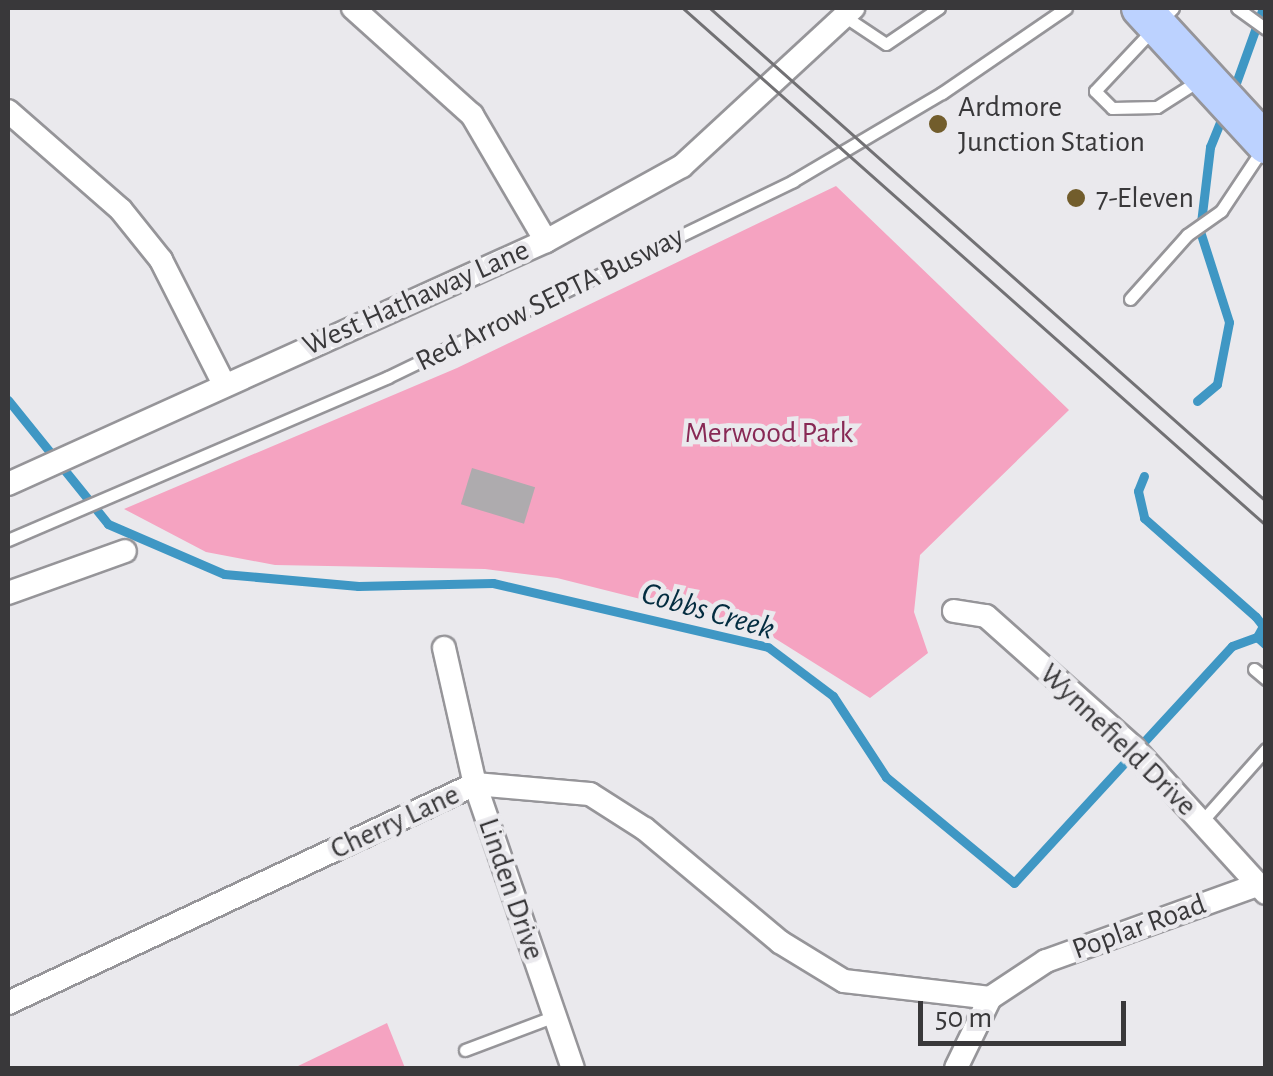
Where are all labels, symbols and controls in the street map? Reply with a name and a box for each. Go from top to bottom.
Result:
place label: Ardmore Junction Station [958,89,1145,160]
marker: Ardmore Junction Station [927,113,949,135]
place label: 7-Eleven [1096,180,1194,216]
marker: 7-Eleven [1065,187,1087,209]
street label: Red Arrow SEPTA Busway [410,218,690,380]
street label: West Hathaway Lane [297,232,535,364]
park label: Merwood Park [685,415,853,451]
water label: Cobbs Creek [637,574,779,648]
street label: Wynnefield Drive [1032,656,1204,824]
street label: Cherry Lane [325,777,465,867]
street label: Linden Drive [470,813,552,965]
street label: Poplar Road [1067,886,1211,968]
scale bar [923,981,1130,1043]
text: 50 m [935,1003,992,1033]

